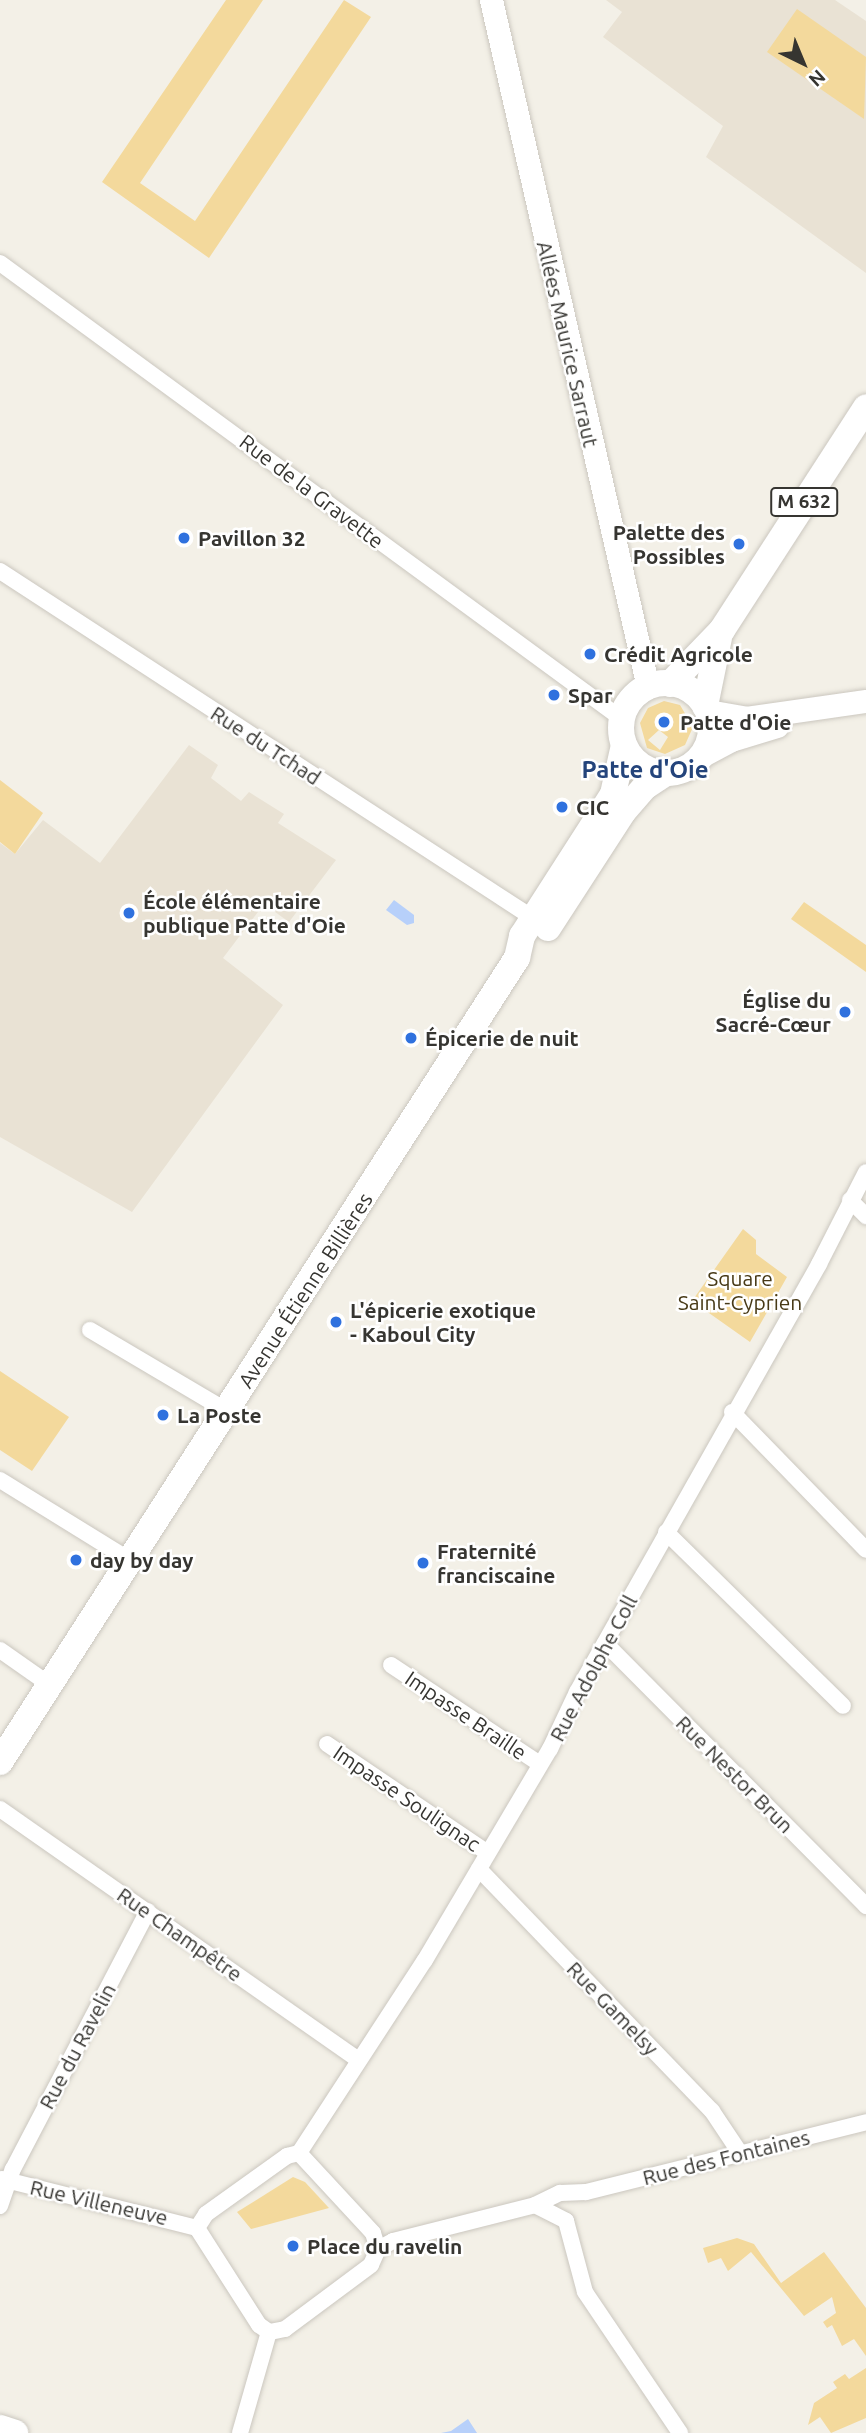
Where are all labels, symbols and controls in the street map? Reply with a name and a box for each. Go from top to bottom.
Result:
north arrow [768,28,838,98]
text: N [805,65,830,91]
street label: Allées Maurice Sarraut [532,239,604,449]
street label: Rue de la Gravette [235,429,389,553]
road number: M 632 [769,486,839,517]
place label: Palette des Possibles [613,519,725,569]
place label: Pavillon 32 [198,525,306,551]
marker: Pavillon 32 [176,530,192,546]
marker: Palette des Possibles [731,536,747,552]
place label: Crédit Agricole [604,641,753,667]
marker: Crédit Agricole [582,646,598,662]
place label: Spar [568,682,613,708]
marker: Spar [546,687,562,703]
street label: Rue du Tchad [206,700,326,790]
place label: Patte d'Oie [680,709,791,735]
marker: Patte d'Oie [654,712,674,732]
district label: Patte d'Oie [581,756,709,784]
place label: CIC [576,794,609,820]
marker: CIC [554,799,570,815]
place label: École élémentaire publique Patte d'Oie [143,888,346,938]
marker: École élémentaire publique Patte d'Oie [121,905,137,921]
place label: Église du Sacré-Cœur [716,987,831,1037]
marker: Église du Sacré-Cœur [837,1004,853,1020]
place label: Épicerie de nuit [425,1025,579,1051]
marker: Épicerie de nuit [403,1030,419,1046]
street label: Avenue Étienne Billières [232,1188,378,1392]
park label: Square Saint-Cyprien [678,1265,802,1315]
place label: L'épicerie exotique - Kaboul City [350,1297,536,1347]
marker: L'épicerie exotique - Kaboul City [328,1314,344,1330]
place label: La Poste [177,1402,261,1428]
marker: La Poste [155,1407,171,1423]
place label: Fraternité franciscaine [437,1538,555,1588]
place label: day by day [90,1547,193,1573]
marker: day by day [68,1552,84,1568]
marker: Fraternité franciscaine [415,1555,431,1571]
street label: Rue Adolphe Coll [544,1591,642,1745]
street label: Impasse Braille [401,1665,531,1765]
street label: Rue Nestor Brun [671,1710,799,1838]
street label: Impasse Soulignac [329,1740,485,1856]
street label: Rue Champêtre [113,1882,247,1986]
street label: Rue Gamelsy [562,1956,664,2060]
street label: Rue du Ravelin [33,1979,121,2113]
street label: Rue des Fontaines [640,2124,812,2190]
street label: Rue Villeneuve [28,2174,170,2230]
place label: Place du ravelin [307,2233,462,2259]
marker: Place du ravelin [285,2238,301,2254]

